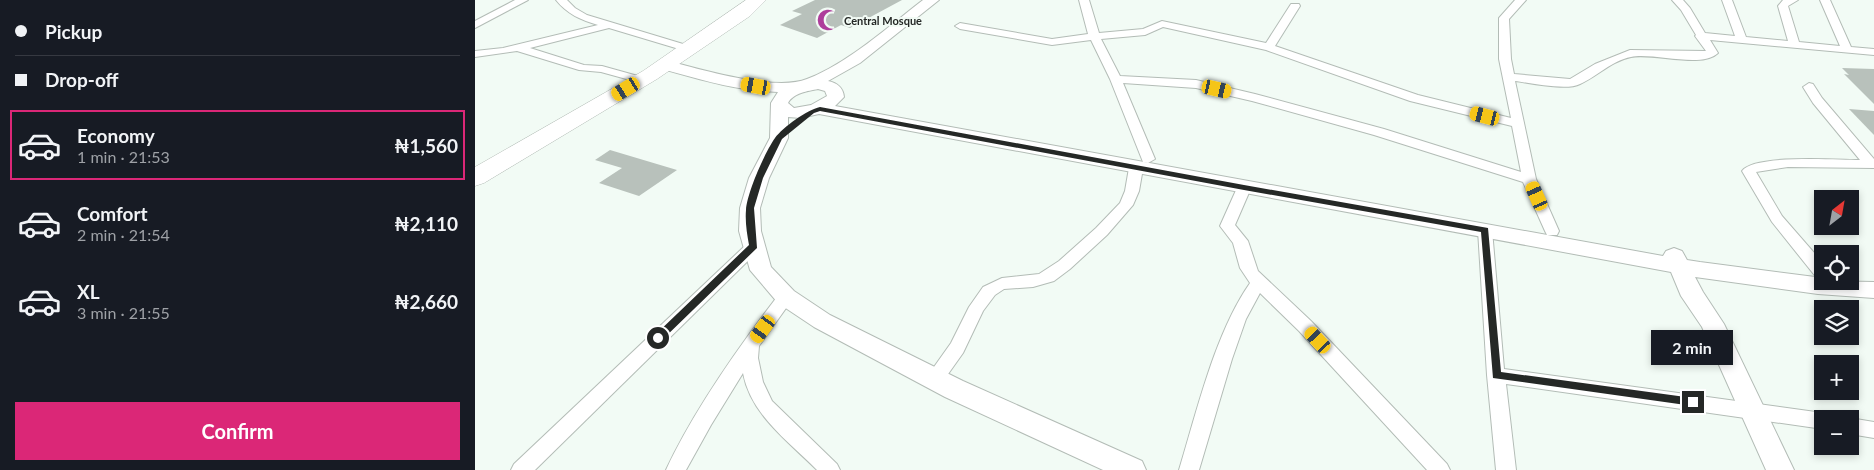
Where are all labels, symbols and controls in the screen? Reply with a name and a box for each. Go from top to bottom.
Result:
mosque icon: Central Mosque [815,7,841,33]
place label: Central Mosque [844,14,922,27]
text: Pickup [45,20,102,43]
text: Drop-off [45,68,119,91]
car [609,75,642,103]
car [739,76,772,96]
car [1200,78,1233,100]
car [1468,105,1501,127]
icon: car [17,123,62,168]
text: Economy [77,124,155,147]
text: ₦1,560 [394,134,458,157]
text: 1 min · 21:53 [77,147,170,166]
car [1524,179,1549,213]
north arrow [1814,190,1859,235]
map controls [1814,190,1859,455]
icon: car [17,201,62,246]
text: Comfort [77,202,148,225]
text: ₦2,110 [394,212,458,235]
text: 2 min · 21:54 [77,225,170,244]
button: locate [1814,245,1859,290]
icon: car [17,279,62,324]
text: XL [77,280,100,303]
text: ₦2,660 [394,290,458,313]
button: layers [1814,300,1859,345]
text: 3 min · 21:55 [77,303,170,322]
car [748,312,777,346]
car [1302,324,1333,356]
route start [647,327,669,349]
callout: 2 min [1652,330,1734,364]
text: 2 min [1672,338,1712,357]
button: + [1814,355,1859,400]
route end [1682,391,1704,413]
button: Confirm [15,402,460,460]
button: − [1814,410,1859,455]

